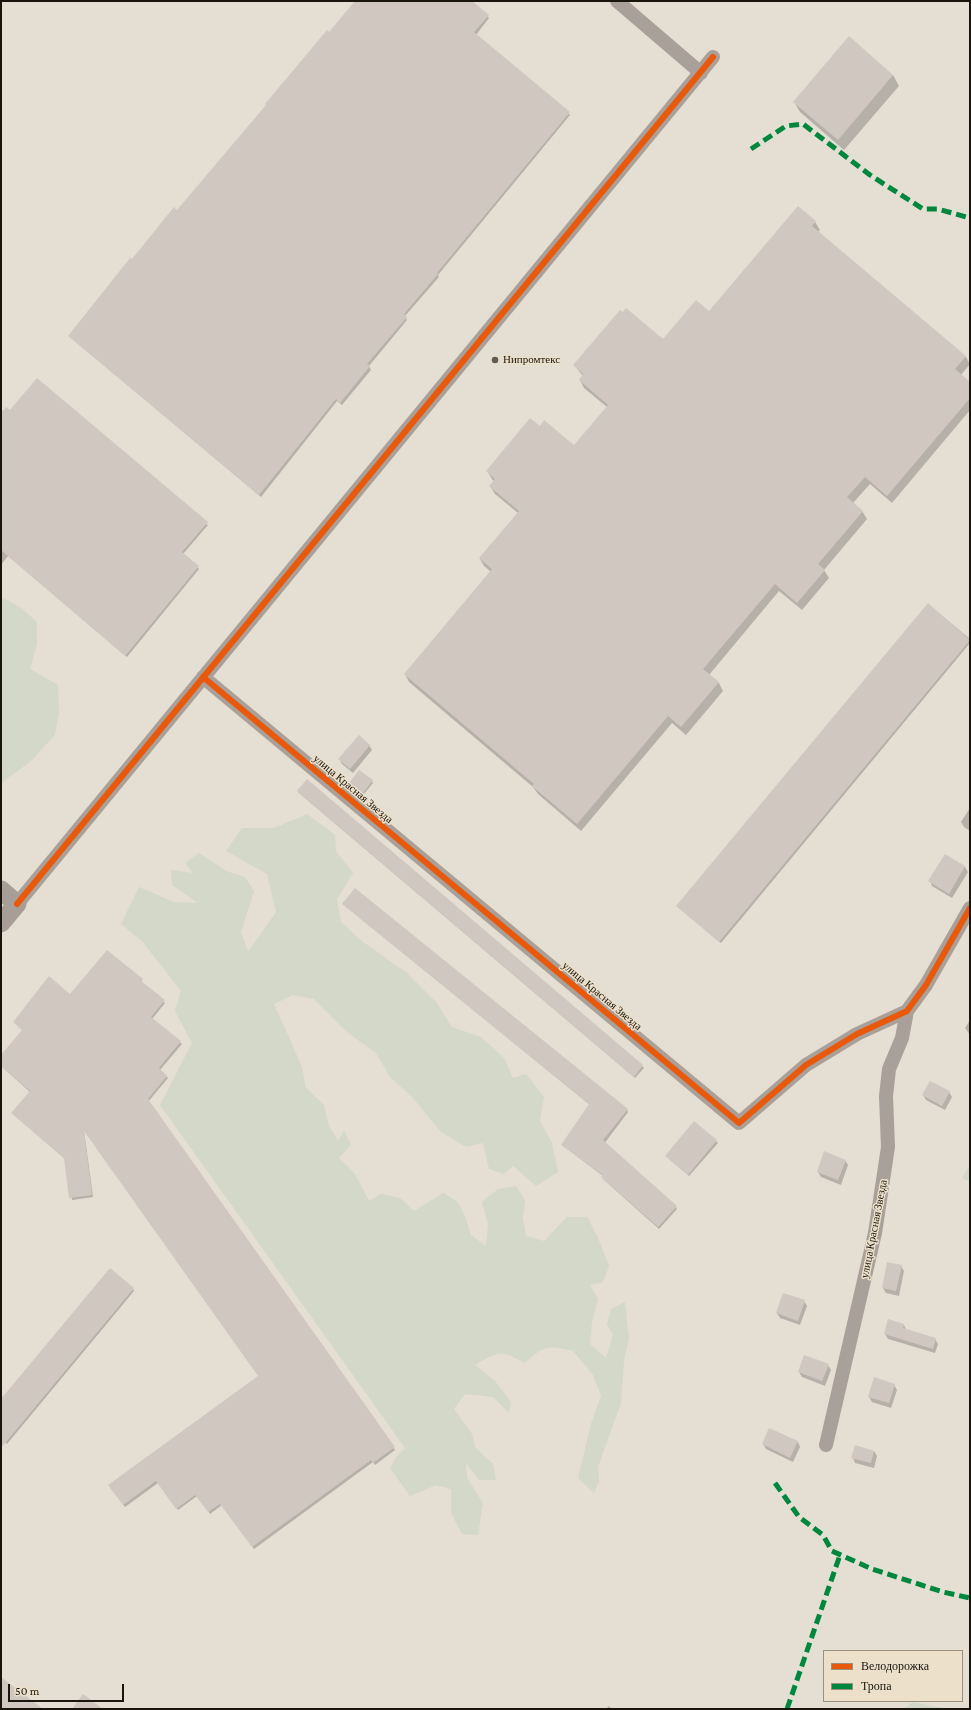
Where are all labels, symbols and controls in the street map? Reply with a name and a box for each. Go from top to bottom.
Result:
place label: Нипромтекс [503,353,560,367]
marker: Нипромтекс [490,355,500,365]
street label: улица Красная Звезда [310,752,396,826]
street label: улица Красная Звезда [559,959,645,1033]
street label: улица Красная Звезда [858,1179,890,1279]
legend [823,1650,963,1702]
text: Велодорожка [861,1659,929,1673]
scale bar [10,1676,126,1702]
text: Тропа [861,1679,892,1693]
text: 50 m [15,1684,39,1698]

